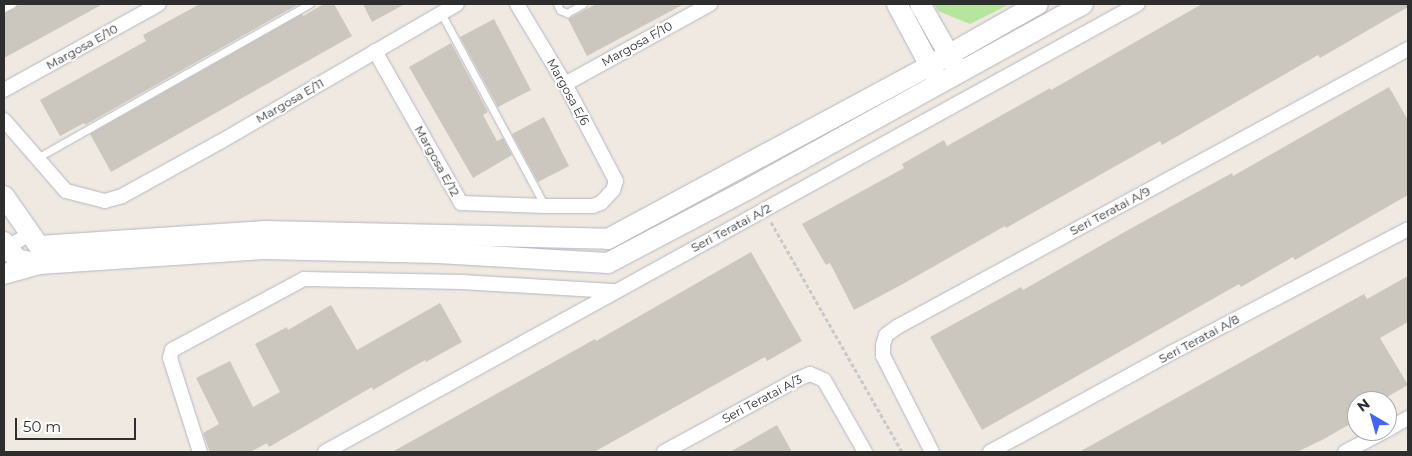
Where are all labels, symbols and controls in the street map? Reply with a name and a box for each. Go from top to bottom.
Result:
street label: Margosa F/10 [599,19,675,69]
street label: Margosa E/10 [44,21,120,73]
street label: Margosa E/6 [544,56,592,128]
street label: Margosa E/11 [253,76,327,126]
street label: Margosa E/12 [412,123,462,199]
street label: Seri Teratai A/9 [1067,184,1153,238]
street label: Seri Teratai A/2 [689,201,773,255]
street label: Seri Teratai A/8 [1156,312,1242,366]
street label: Seri Teratai A/3 [720,372,804,426]
north arrow [1347,391,1397,441]
text: N [1353,394,1373,416]
scale bar [18,408,139,440]
text: 50 m [23,417,61,436]

